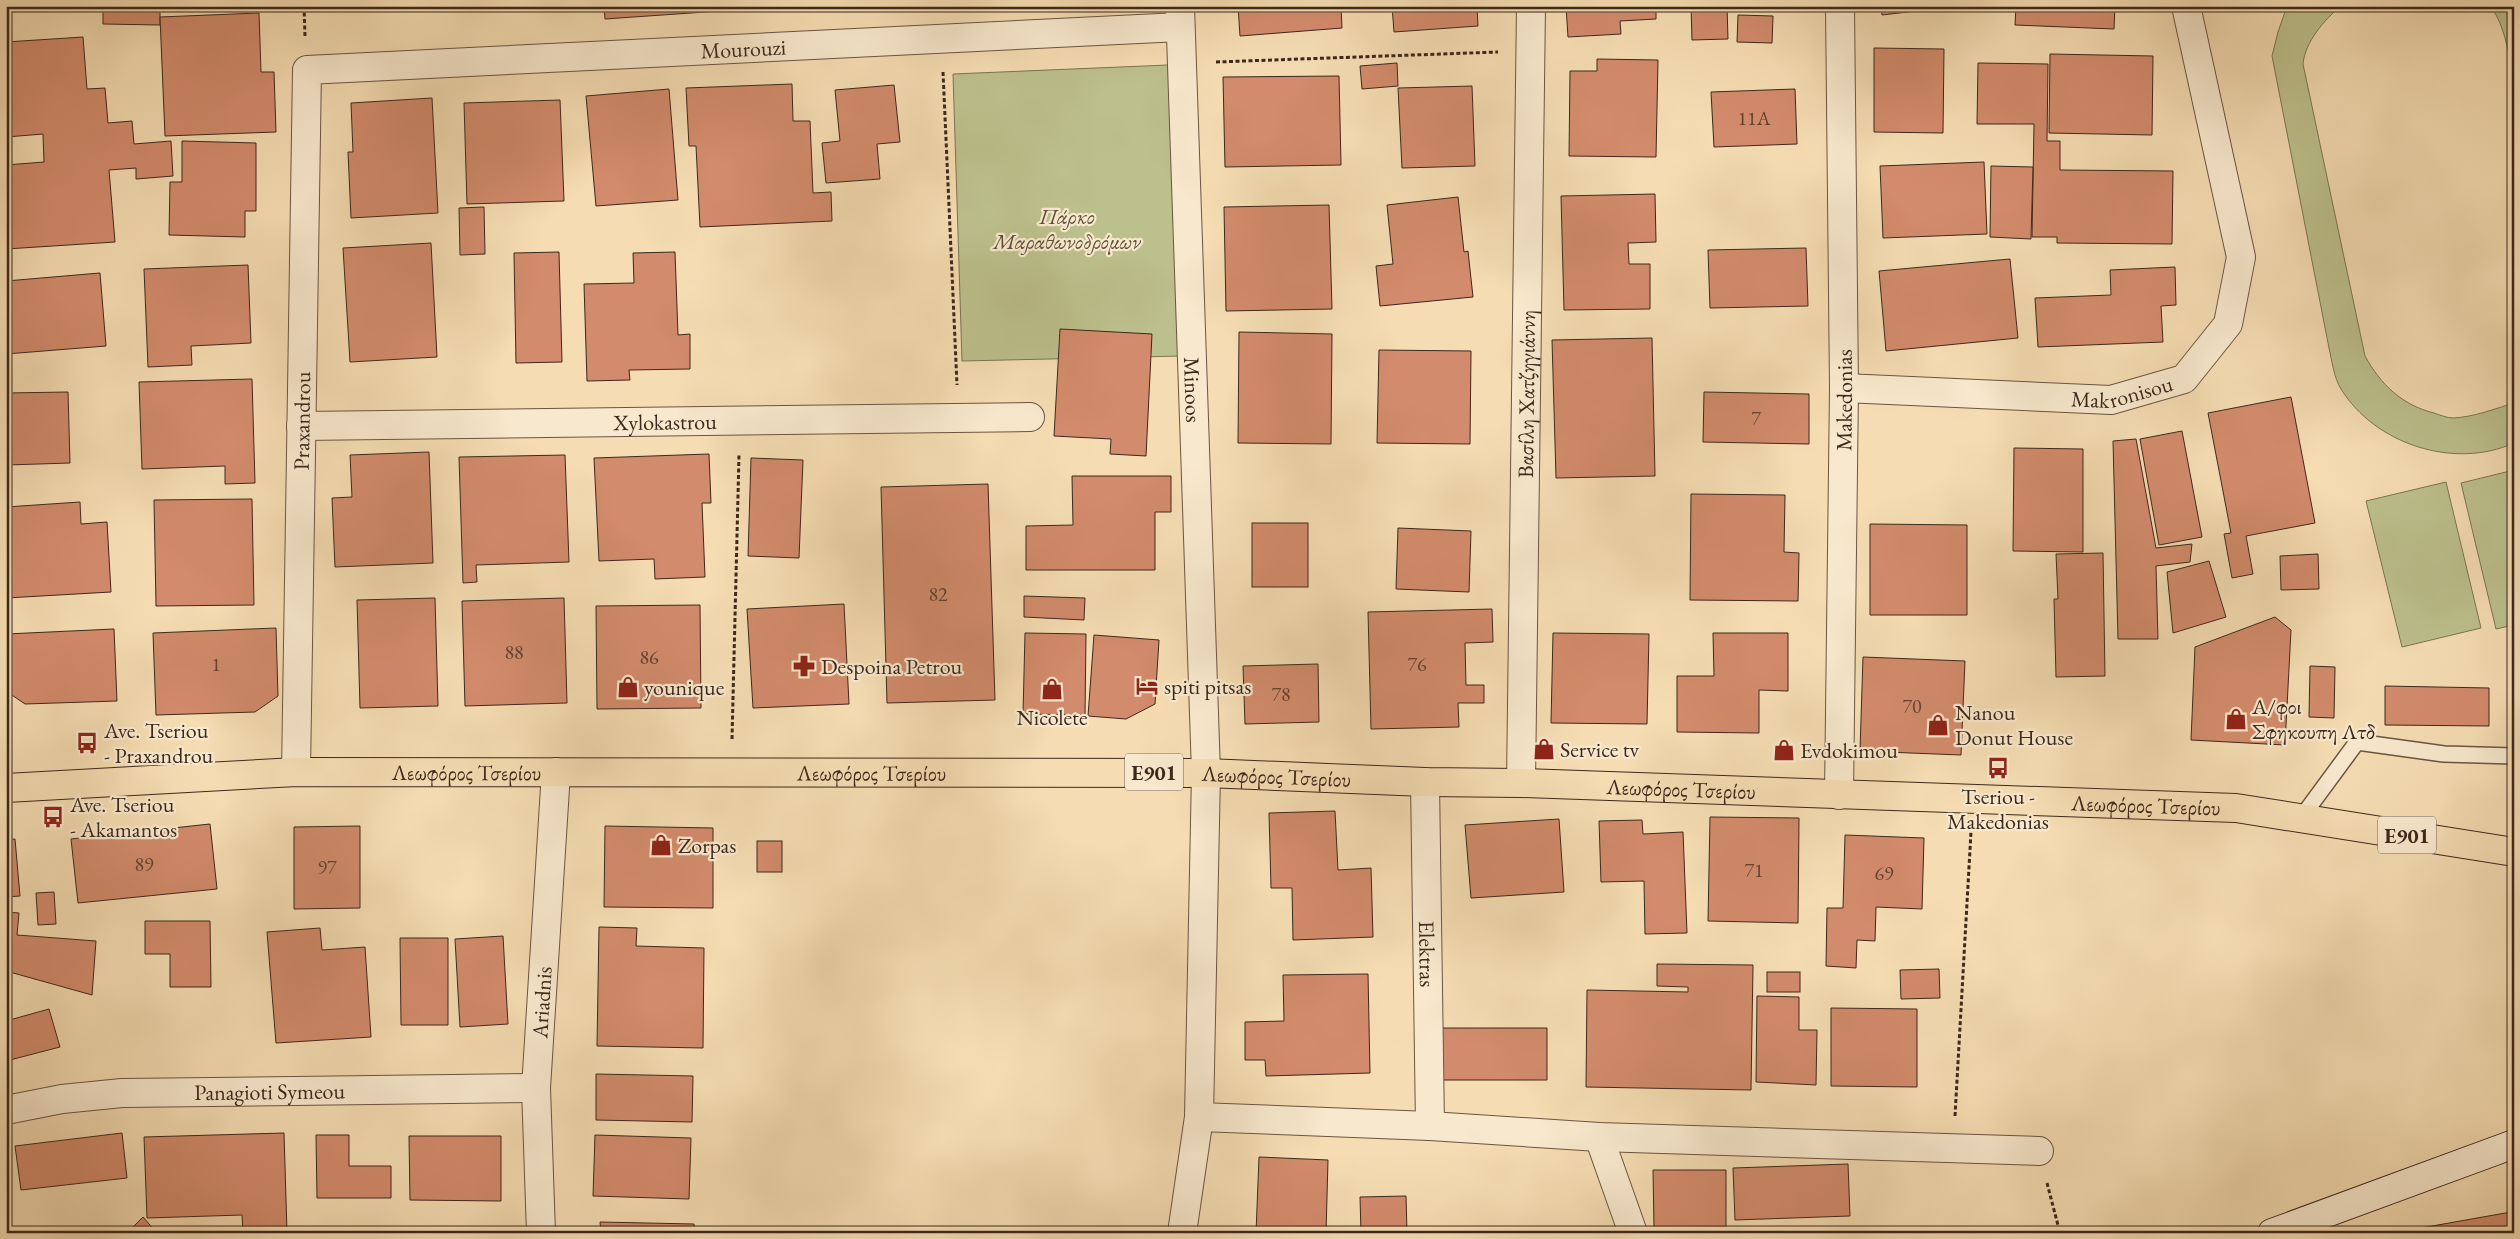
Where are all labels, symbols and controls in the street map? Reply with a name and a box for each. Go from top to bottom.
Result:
street label: Mourouzi [700,32,787,65]
house number: 11A [1737,105,1771,131]
park label: Πάρκο Μαραθωνοδρόμων [991,202,1142,256]
street label: Βασίλη Χατζηγιάννη [1510,310,1542,478]
street label: Makedonias [1829,349,1859,451]
street label: Minoos [1177,356,1209,423]
street label: Makronisou [2070,368,2176,414]
street label: Praxandrou [286,371,317,471]
house number: 7 [1751,405,1761,431]
street label: Xylokastrou [612,406,717,437]
house number: 82 [928,581,948,607]
house number: 88 [504,639,524,665]
house number: 86 [639,644,659,670]
house number: 1 [211,651,221,677]
house number: 76 [1407,651,1427,677]
place label: Despoina Petrou [821,652,963,681]
pharmacy icon: Despoina Petrou [791,653,817,679]
place label: spiti pitsas [1164,672,1251,701]
place label: younique [644,673,725,702]
hotel icon: spiti pitsas [1134,673,1160,699]
shop icon: younique [615,674,641,700]
shop icon: Nicolete [1039,676,1065,702]
house number: 78 [1271,681,1291,707]
place label: Α/φοι Σφηκουπη Λτδ [2251,692,2375,746]
house number: 70 [1902,693,1922,719]
place label: Nanou Donut House [1955,698,2073,752]
place label: Nicolete [1016,703,1088,732]
shop icon: Α/φοι Σφηκουπη Λτδ [2223,706,2249,732]
shop icon: Nanou Donut House [1925,712,1951,738]
place label: Ave. Tseriou - Praxandrou [103,716,214,770]
bus stop icon: Ave. Tseriou - Praxandrou [74,730,100,756]
place label: Service tv [1560,735,1640,764]
shop icon: Service tv [1531,736,1557,762]
place label: Evdokimou [1800,736,1898,765]
shop icon: Evdokimou [1771,737,1797,763]
road number: E901 [1125,754,1183,790]
bus stop icon: Tseriou - Makedonias [1985,755,2011,781]
street label: Λεωφόρος Τσερίου [391,758,541,787]
street label: Λεωφόρος Τσερίου [796,758,946,787]
street label: Λεωφόρος Τσερίου [1200,758,1352,793]
street label: Λεωφόρος Τσερίου [1605,771,1756,806]
place label: Tseriou - Makedonias [1947,782,2049,836]
street label: Λεωφόρος Τσερίου [2070,788,2221,822]
place label: Ave. Tseriou - Akamantos [69,790,177,844]
bus stop icon: Ave. Tseriou - Akamantos [40,804,66,830]
road number: E901 [2378,816,2436,854]
place label: Zorpas [678,831,736,860]
shop icon: Zorpas [648,832,674,858]
house number: 89 [134,851,154,877]
house number: 97 [317,854,337,880]
house number: 71 [1744,857,1764,883]
house number: 69 [1874,860,1894,886]
street label: Elektras [1413,920,1442,988]
street label: Ariadnis [525,965,558,1040]
street label: Panagioti Symeou [194,1076,346,1107]

